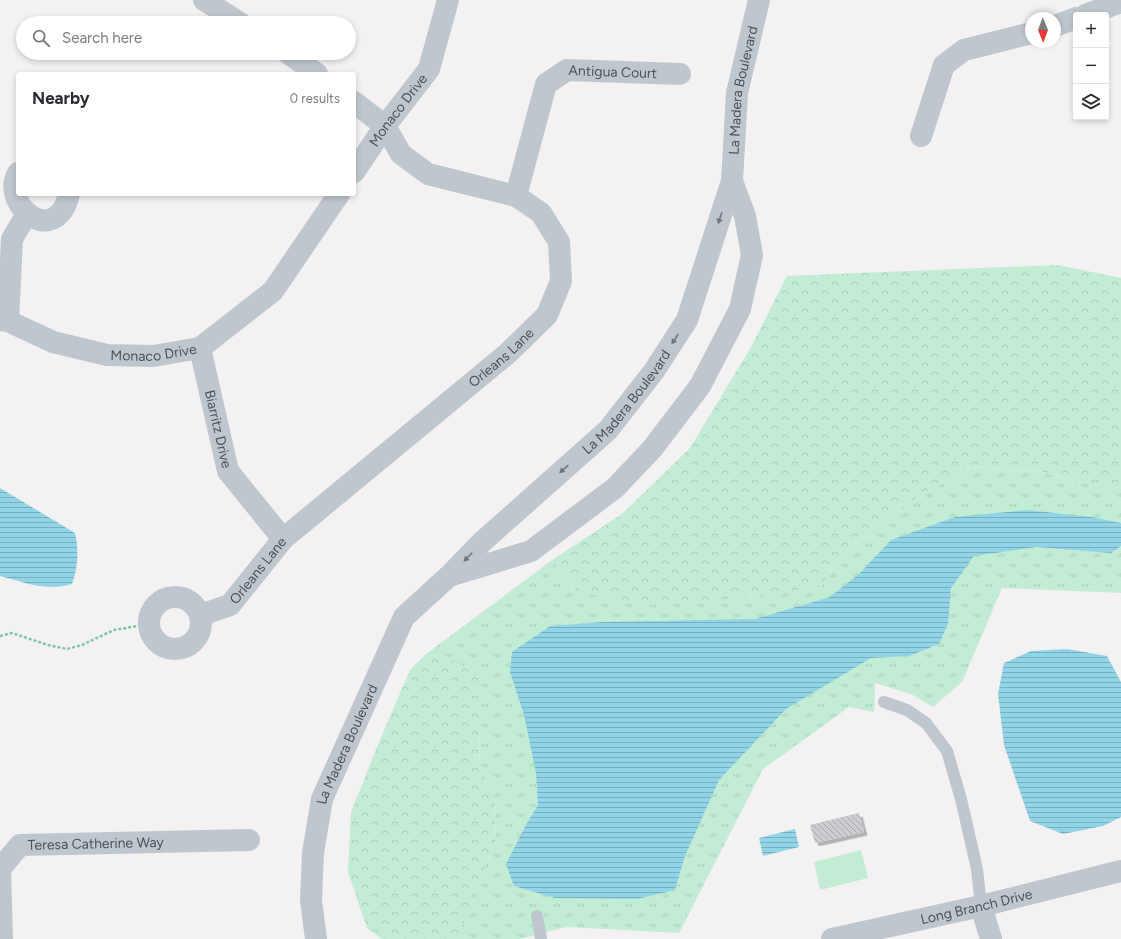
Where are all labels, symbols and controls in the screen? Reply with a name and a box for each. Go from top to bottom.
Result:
north arrow [1025,12,1061,48]
map controls [1073,12,1109,120]
button: + [1073,12,1109,48]
search box [16,16,356,60]
street label: La Madera Boulevard [726,24,762,155]
icon: search [30,27,52,49]
text: Search here [62,29,142,47]
button: − [1073,48,1109,84]
street label: Antigua Court [568,62,657,82]
street label: Monaco Drive [366,70,431,150]
button: layers [1073,84,1109,120]
text: Nearby [32,88,90,108]
text: 0 results [290,91,340,106]
one-way arrow [717,212,723,224]
street label: Orleans Lane [465,324,538,391]
one-way arrow [671,334,679,344]
street label: Monaco Drive [110,341,198,365]
street label: La Madera Boulevard [579,347,674,458]
street label: Biarritz Drive [201,388,235,470]
one-way arrow [559,465,569,474]
street label: Orleans Lane [226,534,290,608]
one-way arrow [463,552,473,562]
street label: La Madera Boulevard [313,682,382,806]
street label: Teresa Catherine Way [27,834,165,854]
street label: Long Branch Drive [919,885,1035,928]

